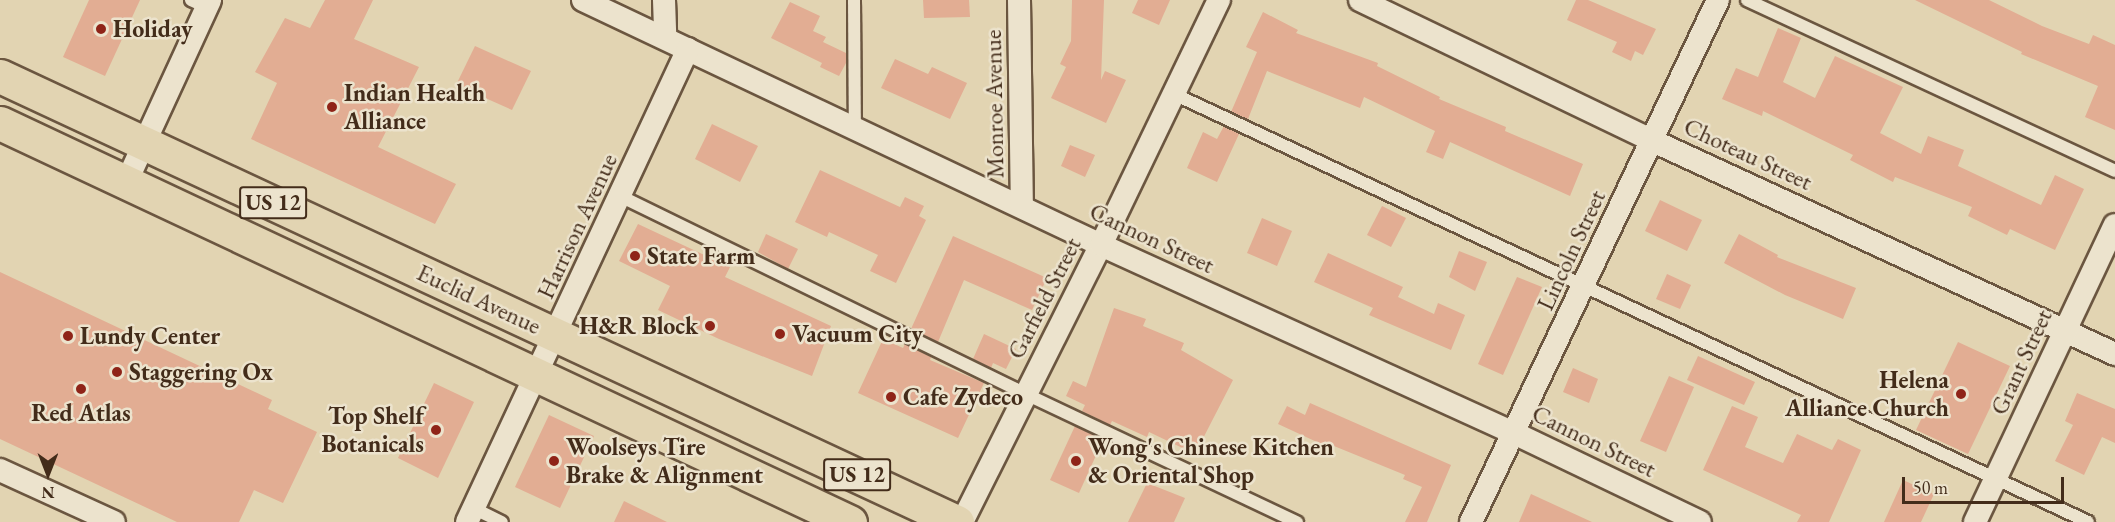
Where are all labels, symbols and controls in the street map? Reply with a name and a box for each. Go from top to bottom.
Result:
place label: Holiday [113,15,193,43]
marker: Holiday [94,22,108,36]
street label: Monroe Avenue [978,29,1010,179]
place label: Indian Health Alliance [344,79,485,135]
marker: Indian Health Alliance [325,100,339,114]
street label: Choteau Street [1679,112,1817,196]
street label: Harrison Avenue [531,149,623,303]
road number: US 12 [238,184,308,222]
street label: Lincoln Street [1531,185,1611,315]
street label: Cannon Street [1085,197,1219,279]
street label: Garfield Street [1001,233,1087,363]
place label: State Farm [647,242,755,270]
marker: State Farm [628,249,642,263]
street label: Euclid Avenue [412,258,546,340]
street label: Grant Street [1984,305,2058,419]
place label: H&R Block [579,312,698,340]
marker: H&R Block [703,319,717,333]
place label: Vacuum City [792,320,923,348]
place label: Lundy Center [80,322,220,350]
marker: Vacuum City [773,327,787,341]
marker: Lundy Center [61,329,75,343]
place label: Staggering Ox [129,358,273,386]
marker: Staggering Ox [110,365,124,379]
place label: Helena Alliance Church [1785,366,1949,422]
marker: Red Atlas [74,382,88,396]
place label: Cafe Zydeco [903,383,1023,411]
marker: Helena Alliance Church [1954,387,1968,401]
marker: Cafe Zydeco [884,390,898,404]
place label: Red Atlas [31,399,131,427]
street label: Cannon Street [1527,399,1661,483]
place label: Top Shelf Botanicals [321,402,424,458]
marker: Top Shelf Botanicals [429,423,443,437]
place label: Woolseys Tire Brake & Alignment [566,433,763,489]
place label: Wong's Chinese Kitchen & Oriental Shop [1088,433,1334,489]
north arrow [18,444,78,504]
marker: Woolseys Tire Brake & Alignment [547,454,561,468]
marker: Wong's Chinese Kitchen & Oriental Shop [1069,454,1083,468]
road number: US 12 [822,456,892,494]
scale bar [1905,465,2067,503]
text: 50 m [1913,476,1948,499]
text: N [42,482,54,503]

